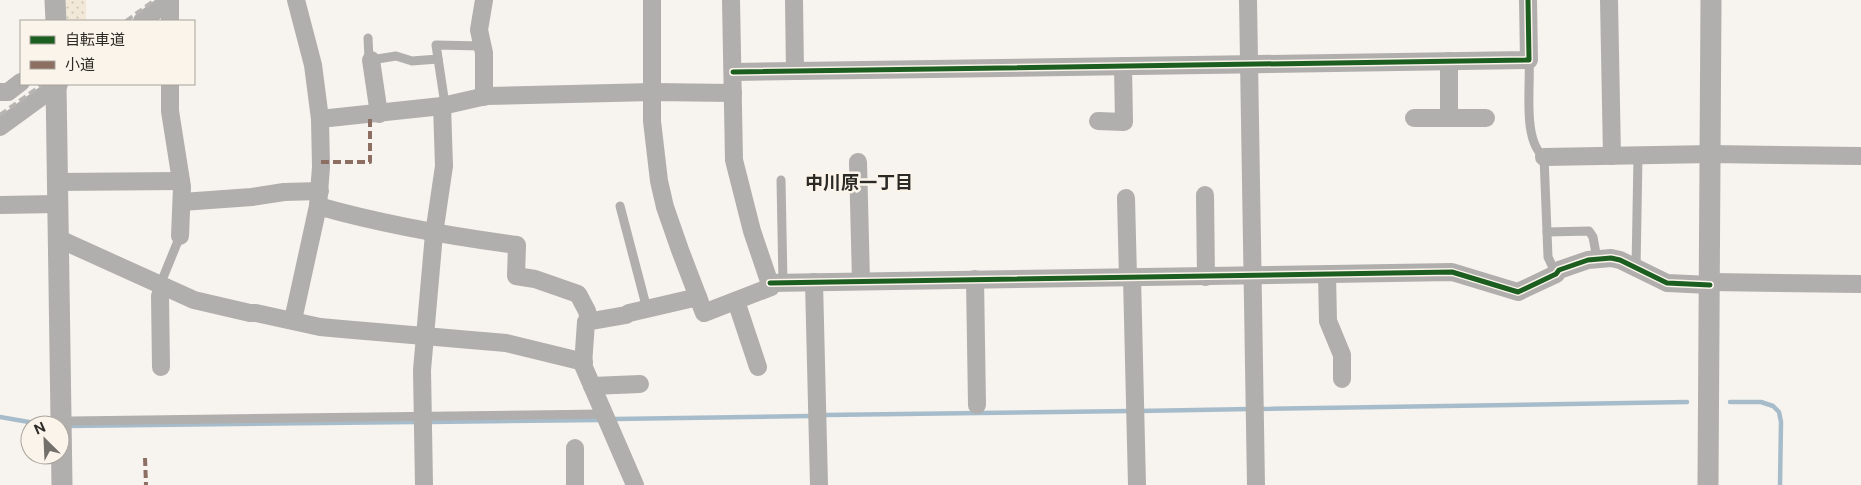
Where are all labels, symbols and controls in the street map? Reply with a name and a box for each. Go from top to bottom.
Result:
legend [20,20,195,85]
text: 自転車道 [65,31,125,48]
text: 小道 [65,56,95,73]
district label: 中川原一丁目 [805,172,913,193]
north arrow [20,415,70,465]
text: N [31,419,48,438]

